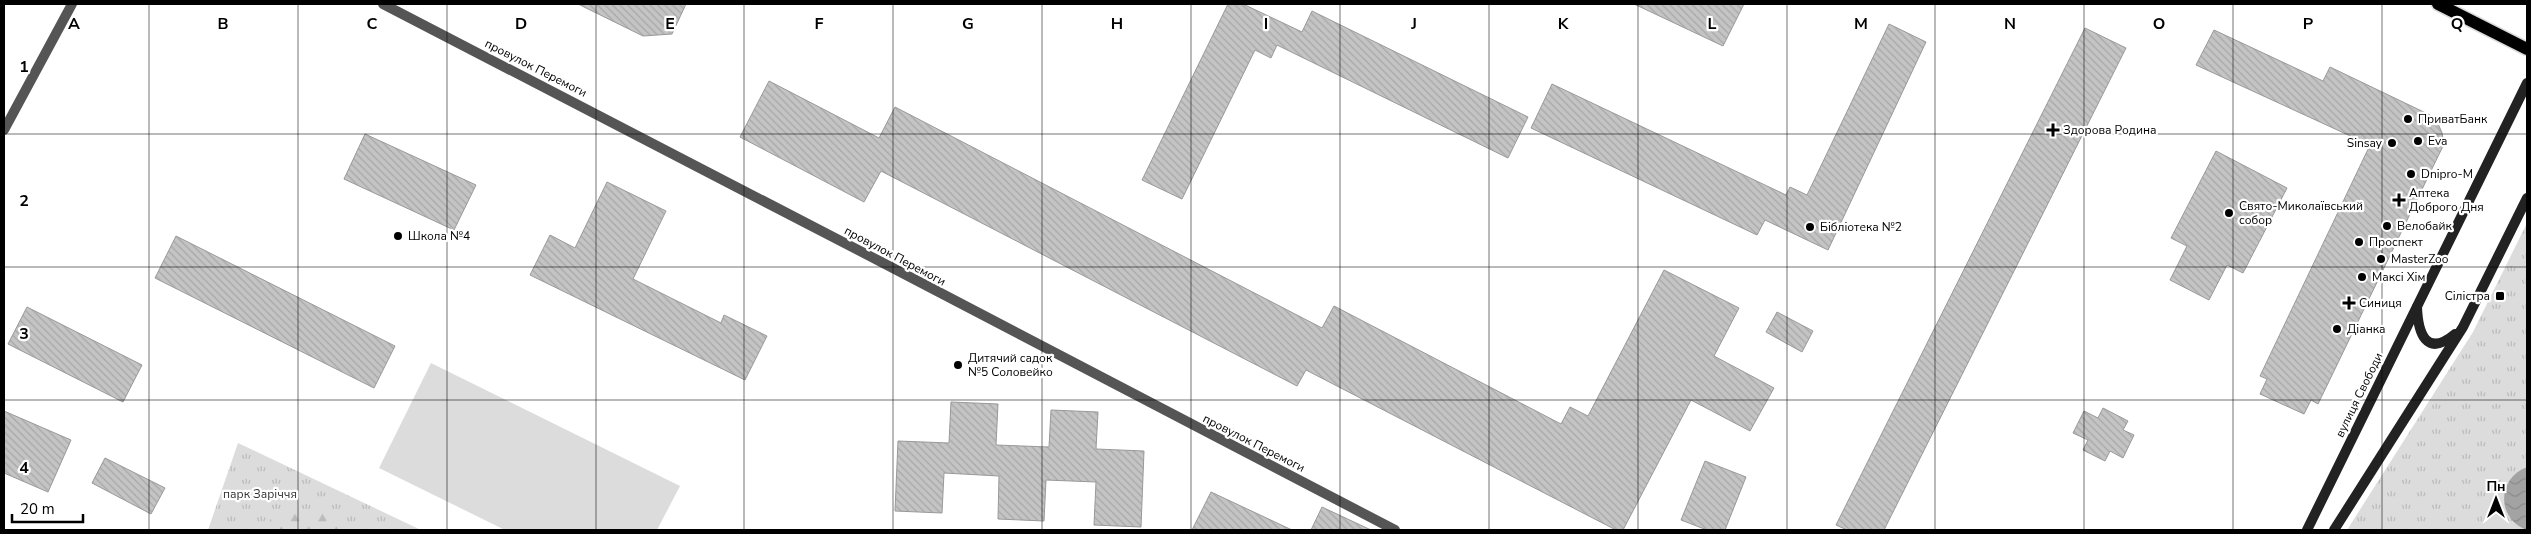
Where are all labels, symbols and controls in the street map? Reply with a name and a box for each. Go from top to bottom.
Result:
text: A [68,13,80,35]
text: B [217,13,229,35]
text: C [367,13,378,35]
text: D [515,13,527,35]
text: E [665,13,675,35]
text: F [815,13,824,35]
text: G [962,13,974,35]
text: H [1111,13,1123,35]
text: I [1264,13,1268,35]
text: J [1410,13,1417,35]
text: K [1558,13,1570,35]
text: L [1708,13,1717,35]
text: M [1854,13,1868,35]
text: N [2004,13,2016,35]
text: O [2153,13,2165,35]
text: P [2303,13,2313,35]
text: Q [2451,13,2463,35]
street label: провулок Перемоги [482,35,590,101]
text: 1 [19,56,29,78]
place label: ПриватБанк [2418,111,2488,127]
marker: ПриватБанк [2402,113,2414,125]
place label: Здорова Родина [2063,122,2156,138]
marker: Здорова Родина [2047,124,2059,136]
place label: Eva [2428,133,2447,149]
place label: Sinsay [2347,135,2383,151]
marker: Eva [2412,135,2424,147]
marker: Sinsay [2386,137,2398,149]
place label: Dnipro-M [2421,166,2473,182]
marker: Dnipro-M [2405,168,2417,180]
place label: Аптека Доброго Дня [2409,185,2484,215]
text: 2 [19,190,29,212]
marker: Аптека Доброго Дня [2393,194,2405,206]
place label: Свято-Миколаївський собор [2239,198,2363,228]
marker: Свято-Миколаївський собор [2223,207,2235,219]
place label: Велобайк [2397,218,2453,234]
place label: Бібліотека №2 [1820,219,1902,235]
marker: Велобайк [2381,220,2393,232]
marker: Бібліотека №2 [1804,221,1816,233]
street label: провулок Перемоги [842,223,948,289]
place label: Школа №4 [408,228,470,244]
marker: Школа №4 [392,230,404,242]
place label: Проспект [2369,234,2423,250]
marker: Проспект [2353,236,2365,248]
place label: MasterZoo [2391,251,2449,267]
marker: MasterZoo [2375,253,2387,265]
place label: Максі Хім [2372,269,2425,285]
marker: Максі Хім [2356,271,2368,283]
place label: Сілістра [2445,288,2490,304]
marker: Сілістра [2494,290,2506,302]
place label: Синиця [2359,295,2402,311]
marker: Синиця [2343,297,2355,309]
place label: Діанка [2347,321,2386,337]
text: 3 [19,323,29,345]
marker: Діанка [2331,323,2343,335]
place label: Дитячий садок №5 Соловейко [968,350,1053,380]
street label: вулиця Свободи [2332,350,2386,440]
marker: Дитячий садок №5 Соловейко [952,359,964,371]
street label: провулок Перемоги [1200,410,1308,476]
text: 4 [19,457,29,479]
north arrow [2471,474,2521,524]
text: Пн [2486,477,2506,496]
park label: парк Заріччя [223,486,297,502]
scale bar [12,492,84,524]
text: 20 m [20,499,55,519]

